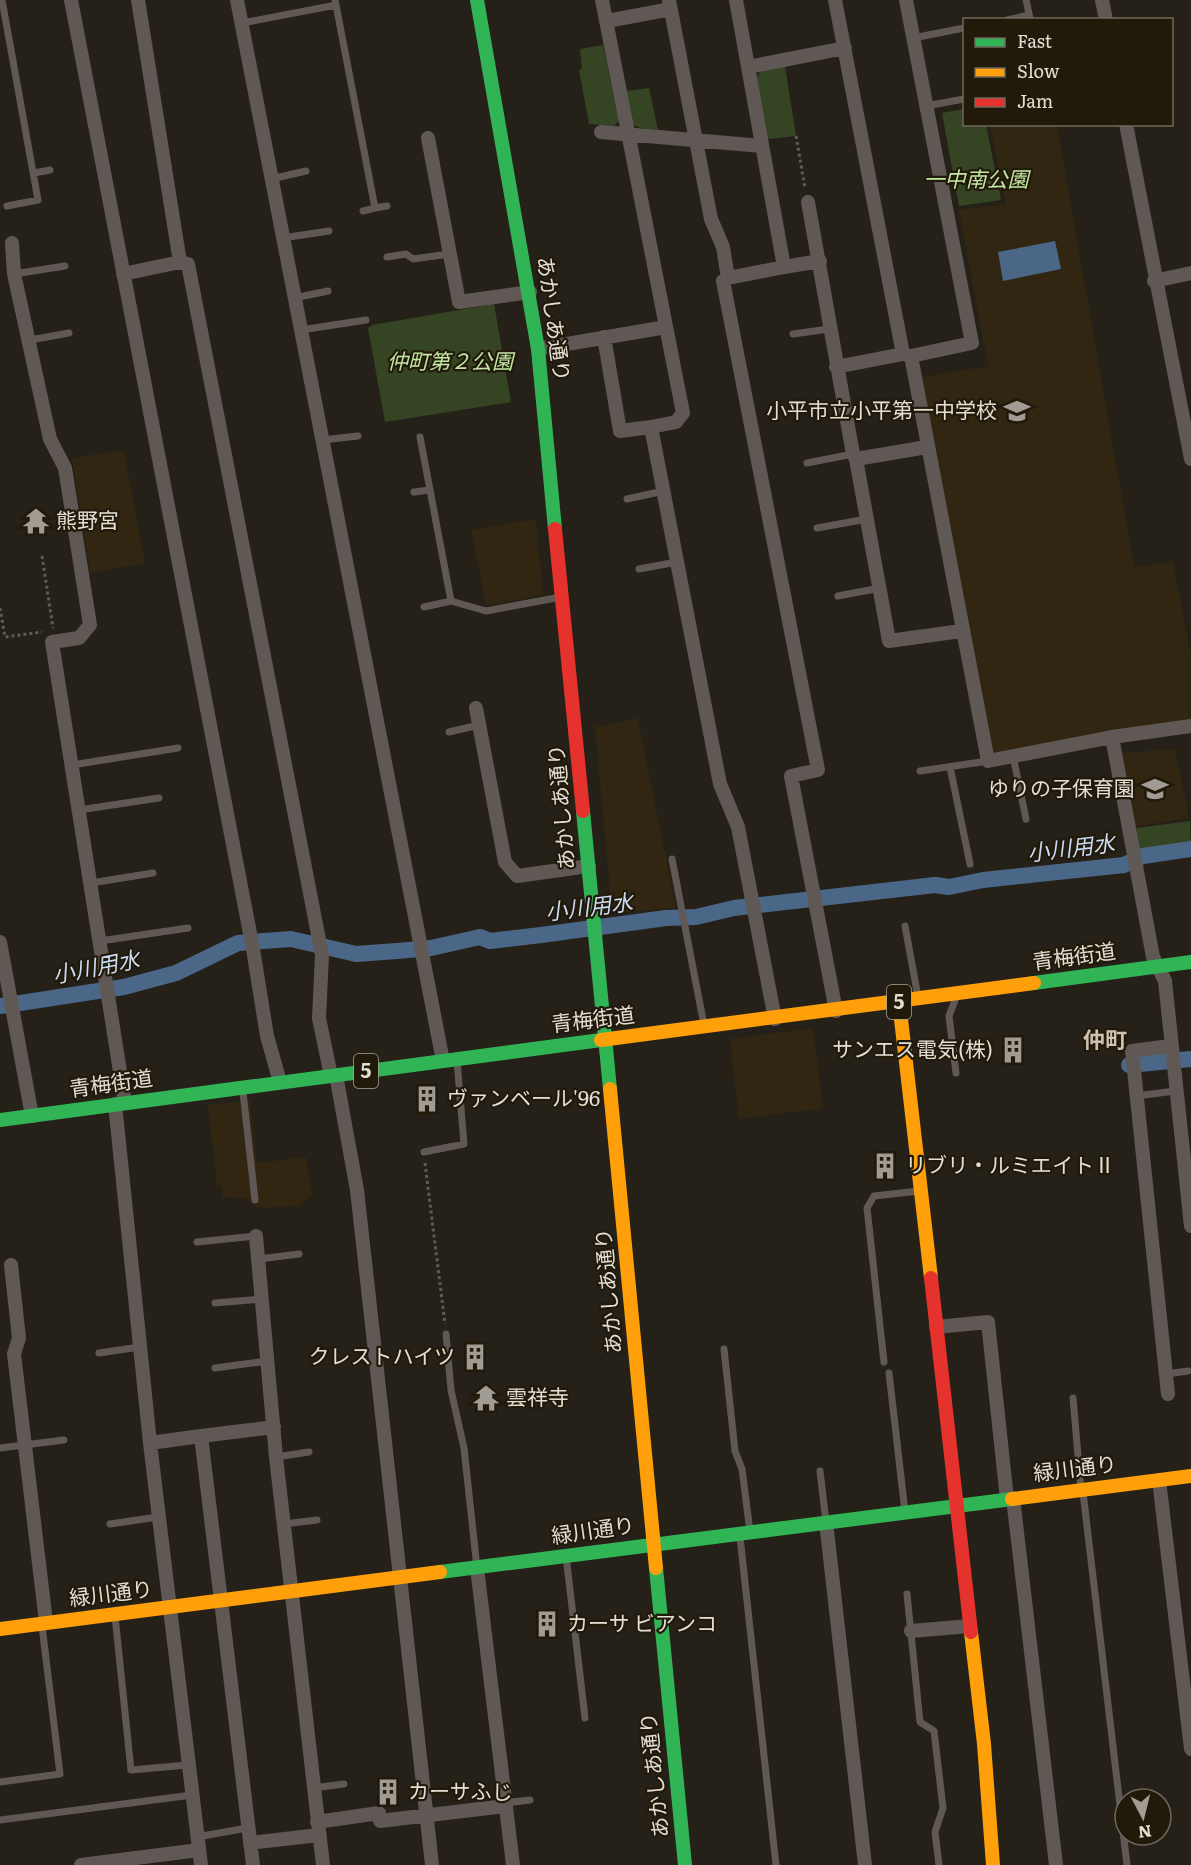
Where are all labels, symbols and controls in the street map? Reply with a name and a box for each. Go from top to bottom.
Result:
legend [963,18,1173,126]
text: Fast [1017,27,1053,54]
text: Slow [1017,57,1060,84]
text: Jam [1017,87,1053,114]
park label: 一中南公園 [924,162,1031,193]
street label: あかしあ通り [531,254,580,383]
park label: 仲町第２公園 [387,344,516,375]
place label: 小平市立小平第一中学校 [766,393,997,424]
school or university icon: 小平市立小平第一中学校 [1002,396,1032,426]
place label: 熊野宮 [56,503,119,534]
temple icon: 熊野宮 [21,506,51,536]
street label: あかしあ通り [539,743,580,871]
place label: ゆりの子保育園 [988,771,1135,802]
school or university icon: ゆりの子保育園 [1140,774,1170,804]
water label: 小川用水 [1025,825,1118,868]
water label: 小川用水 [543,884,636,927]
street label: 青梅街道 [1030,933,1117,976]
water label: 小川用水 [49,941,144,990]
road number: 5 [887,985,911,1019]
street label: 青梅街道 [549,997,636,1038]
district label: 仲町 [1083,1022,1127,1055]
place label: サンエス電気(株) [832,1032,993,1063]
building icon: サンエス電気(株) [998,1035,1028,1065]
road number: 5 [354,1054,378,1088]
street label: 青梅街道 [67,1060,154,1103]
place label: ヴァンベール'96 [447,1081,600,1112]
building icon: ヴァンベール'96 [412,1084,442,1114]
place label: リブリ・ルミエイトⅡ [905,1148,1115,1179]
building icon: リブリ・ルミエイトⅡ [870,1151,900,1181]
street label: あかしあ通り [586,1227,627,1355]
place label: クレストハイツ [308,1339,455,1370]
building icon: クレストハイツ [460,1342,490,1372]
place label: 雲祥寺 [506,1380,569,1411]
temple icon: 雲祥寺 [471,1383,501,1413]
street label: 緑川通り [1031,1446,1118,1487]
street label: 緑川通り [549,1507,636,1550]
street label: 緑川通り [67,1571,154,1612]
place label: カーサ ビアンコ [567,1606,717,1637]
building icon: カーサ ビアンコ [532,1609,562,1639]
street label: あかしあ通り [631,1711,675,1840]
place label: カーサふじ [408,1774,513,1805]
building icon: カーサふじ [373,1777,403,1807]
north arrow [1113,1787,1173,1847]
text: N [1137,1820,1153,1846]

